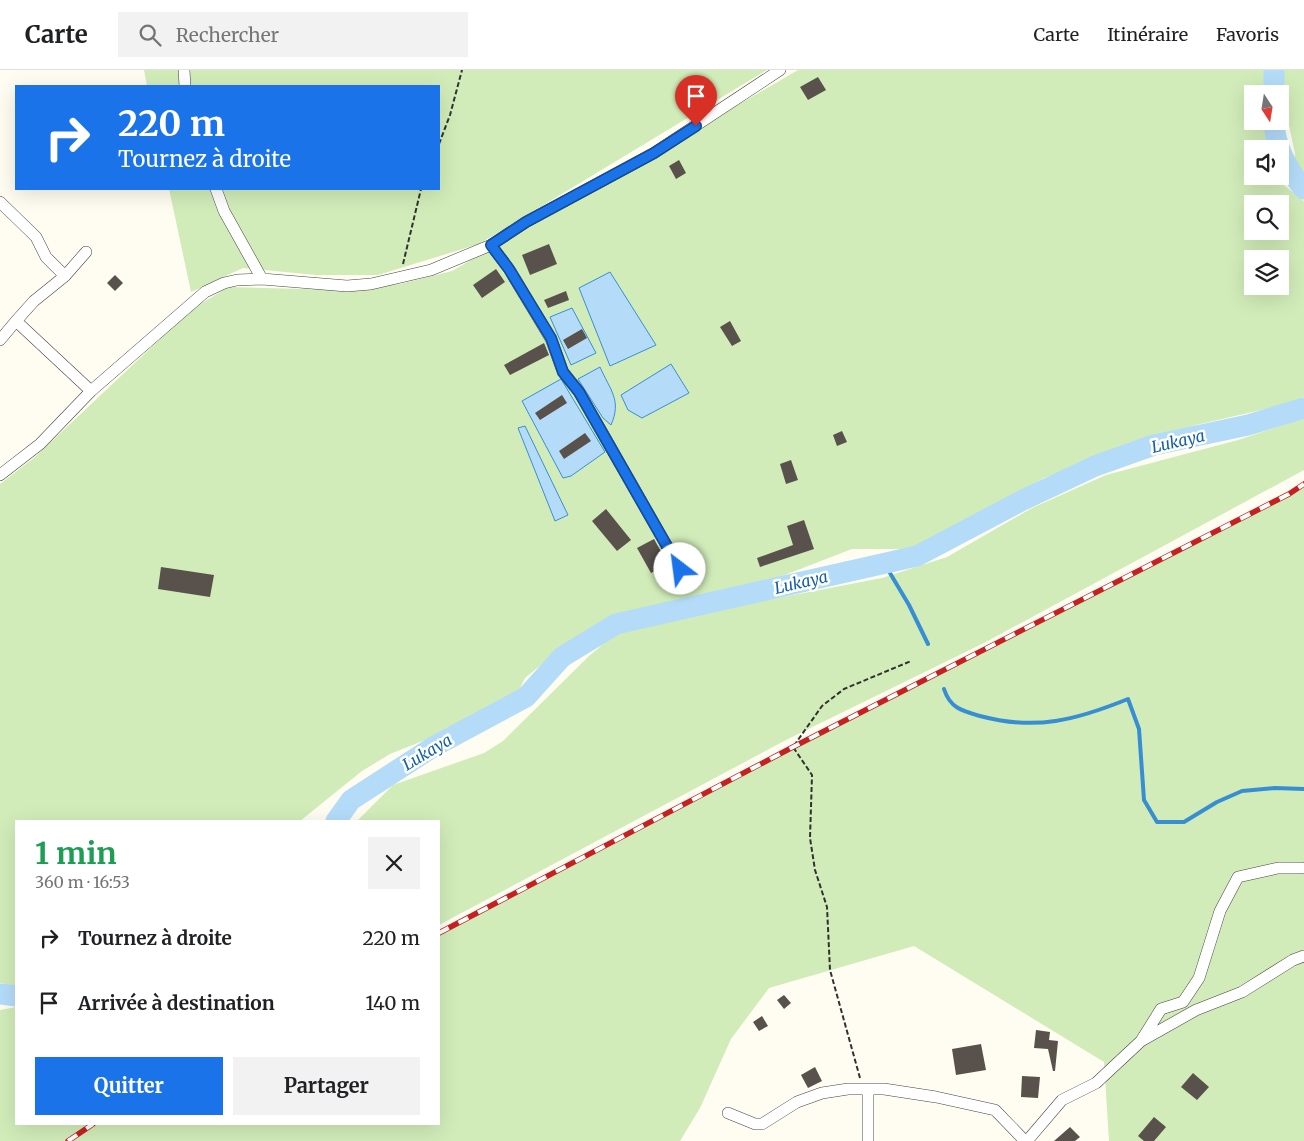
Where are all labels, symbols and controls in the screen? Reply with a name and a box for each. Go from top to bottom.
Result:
search box [118,12,468,57]
text: Carte [25,19,88,50]
icon: search [136,21,164,49]
text: Rechercher [176,23,279,47]
text: Carte [1033,23,1079,46]
text: Itinéraire [1107,23,1188,46]
text: Favoris [1216,23,1279,46]
pin [675,75,717,126]
icon: arrive [682,82,710,110]
north arrow [1244,85,1289,130]
map controls [1244,85,1289,295]
text: 220 m [118,102,225,146]
icon: right [35,105,100,170]
button: sound [1244,140,1289,185]
text: Tournez à droite [118,145,291,173]
button: search [1244,195,1289,240]
button: layers [1244,250,1289,295]
water label: Lukaya [1149,425,1207,457]
position arrow [653,542,705,594]
water label: Lukaya [772,566,830,598]
water label: Lukaya [399,729,455,775]
text: 1 min [35,834,117,872]
button: close [368,837,420,889]
text: 360 m · 16:53 [35,872,130,892]
icon: right [35,924,63,952]
text: Tournez à droite [78,926,232,950]
text: 220 m [363,926,420,950]
icon: arrive [35,989,63,1017]
text: Arrivée à destination [78,991,275,1015]
text: 140 m [365,991,420,1015]
button: Quitter [35,1057,223,1115]
button: Partager [233,1057,420,1115]

